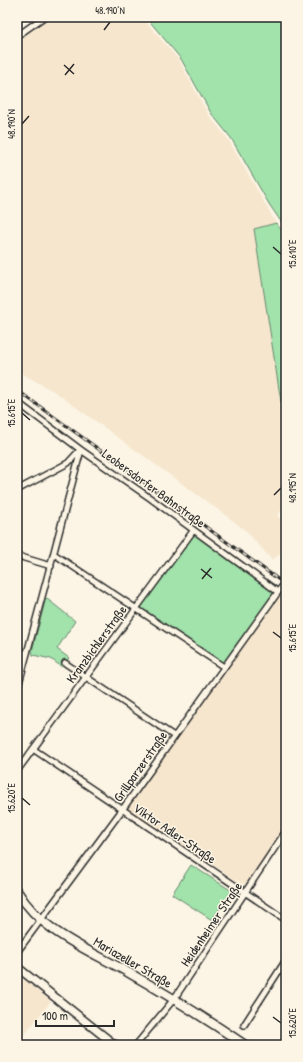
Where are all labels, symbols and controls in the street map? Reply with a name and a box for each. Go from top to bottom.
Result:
text: 48.190°N [95,4,125,17]
text: 48.190°N [5,109,18,139]
text: 15.610°E [286,239,299,268]
text: 15.615°E [5,398,18,427]
street label: Leobersdorfer Bahnstraße [99,444,209,532]
text: 48.195°N [286,473,299,503]
street label: Kranzbichlerstraße [62,601,130,687]
text: 15.615°E [286,623,299,652]
street label: Grillparzerstraße [109,727,171,805]
text: 15.620°E [5,782,18,813]
street label: Viktor Adler-Straße [130,799,220,867]
street label: Heidenheimer Straße [176,878,246,970]
street label: Mariazeller Straße [90,932,176,992]
scale bar [36,1002,114,1028]
text: 100 m [42,1007,68,1024]
text: 15.620°E [286,1007,299,1038]

